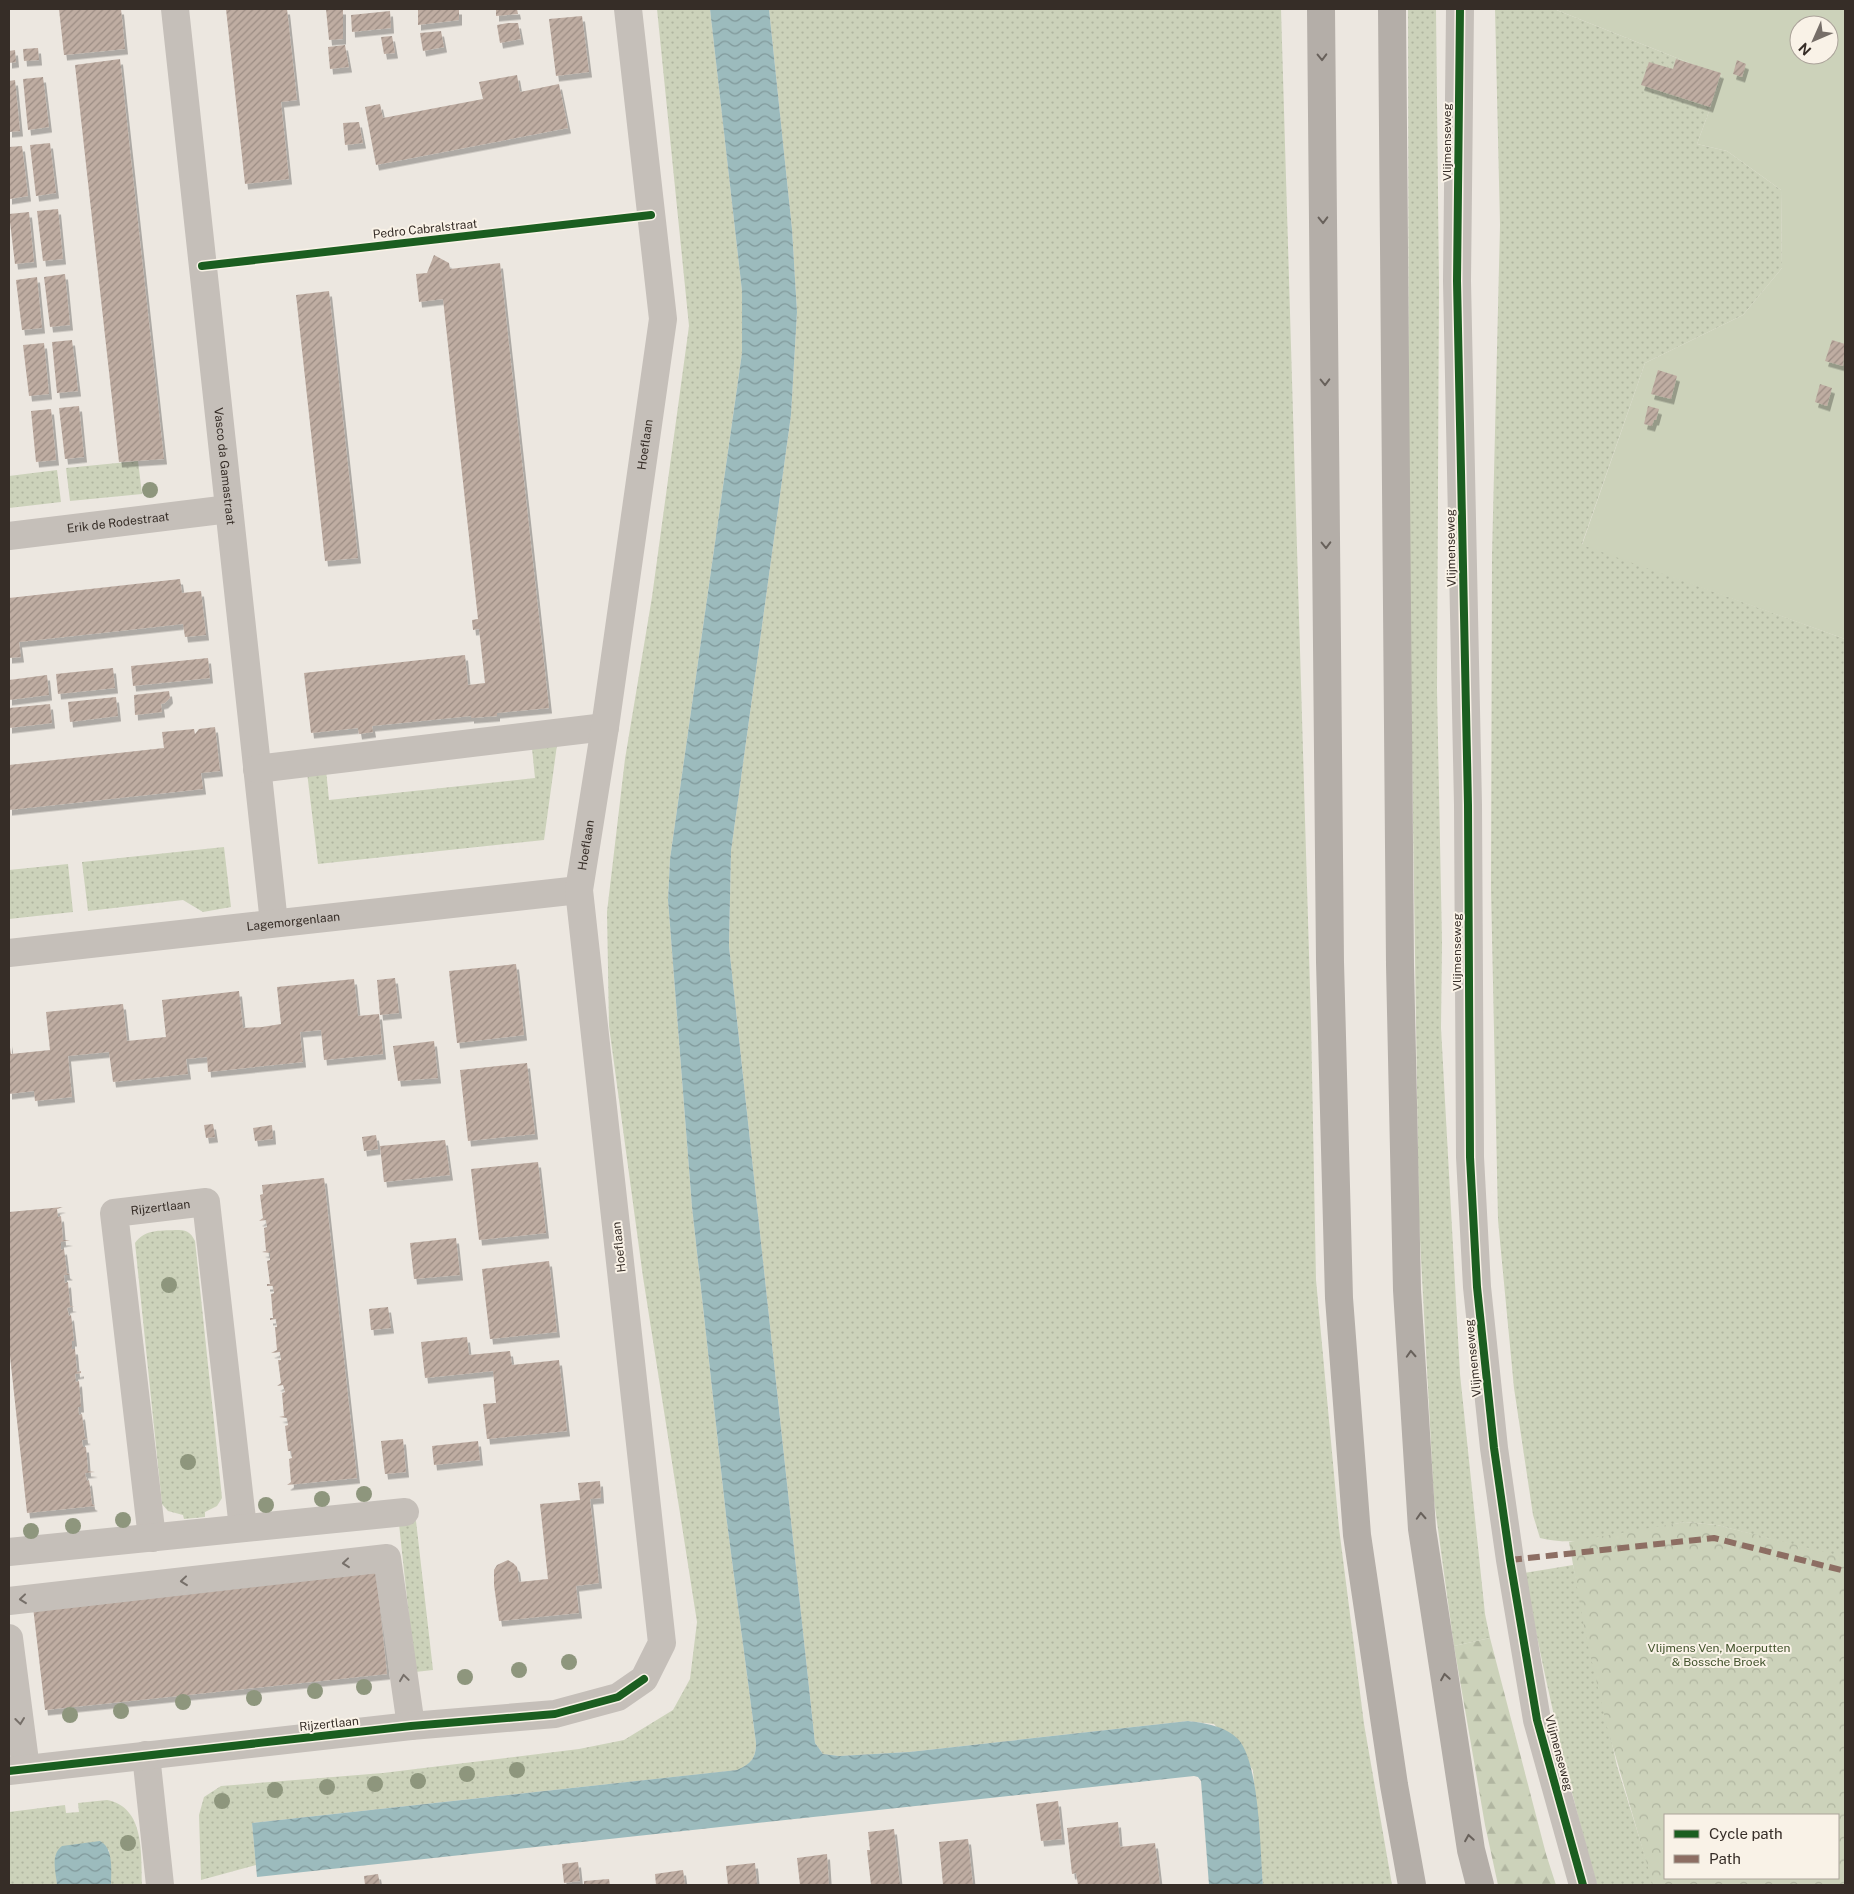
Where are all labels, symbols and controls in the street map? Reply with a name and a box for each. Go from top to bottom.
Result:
north arrow [1789,15,1839,65]
text: N [1795,40,1814,59]
one-way arrow [1316,54,1327,62]
street label: Vlijmenseweg [1440,103,1454,181]
one-way arrow [1318,216,1328,224]
street label: Pedro Cabralstraat [372,217,478,241]
one-way arrow [1319,379,1330,387]
street label: Vasco da Gamastraat [211,407,238,526]
street label: Hoeflaan [635,418,656,471]
street label: Erik de Rodestraat [66,509,170,536]
street label: Vlijmenseweg [1443,509,1459,587]
one-way arrow [1321,542,1331,549]
street label: Hoeflaan [575,819,597,872]
street label: Lagemorgenlaan [246,909,341,934]
street label: Vlijmenseweg [1450,913,1464,991]
street label: Rijzertlaan [130,1197,191,1218]
street label: Hoeflaan [609,1221,629,1273]
street label: Vlijmenseweg [1462,1318,1484,1398]
one-way arrow [1406,1350,1417,1358]
one-way arrow [1416,1512,1427,1520]
one-way arrow [342,1557,350,1568]
one-way arrow [180,1575,188,1586]
one-way arrow [19,1593,27,1604]
park label: Vlijmens Ven, Moerputten & Bossche Broek [1648,1641,1790,1669]
one-way arrow [1440,1673,1450,1682]
one-way arrow [399,1674,410,1682]
street label: Vlijmenseweg [1542,1713,1576,1793]
street label: Rijzertlaan [299,1714,359,1734]
one-way arrow [14,1717,24,1725]
legend [1664,1814,1839,1879]
text: Cycle path [1709,1825,1783,1842]
one-way arrow [1464,1834,1475,1842]
text: Path [1709,1850,1741,1867]

